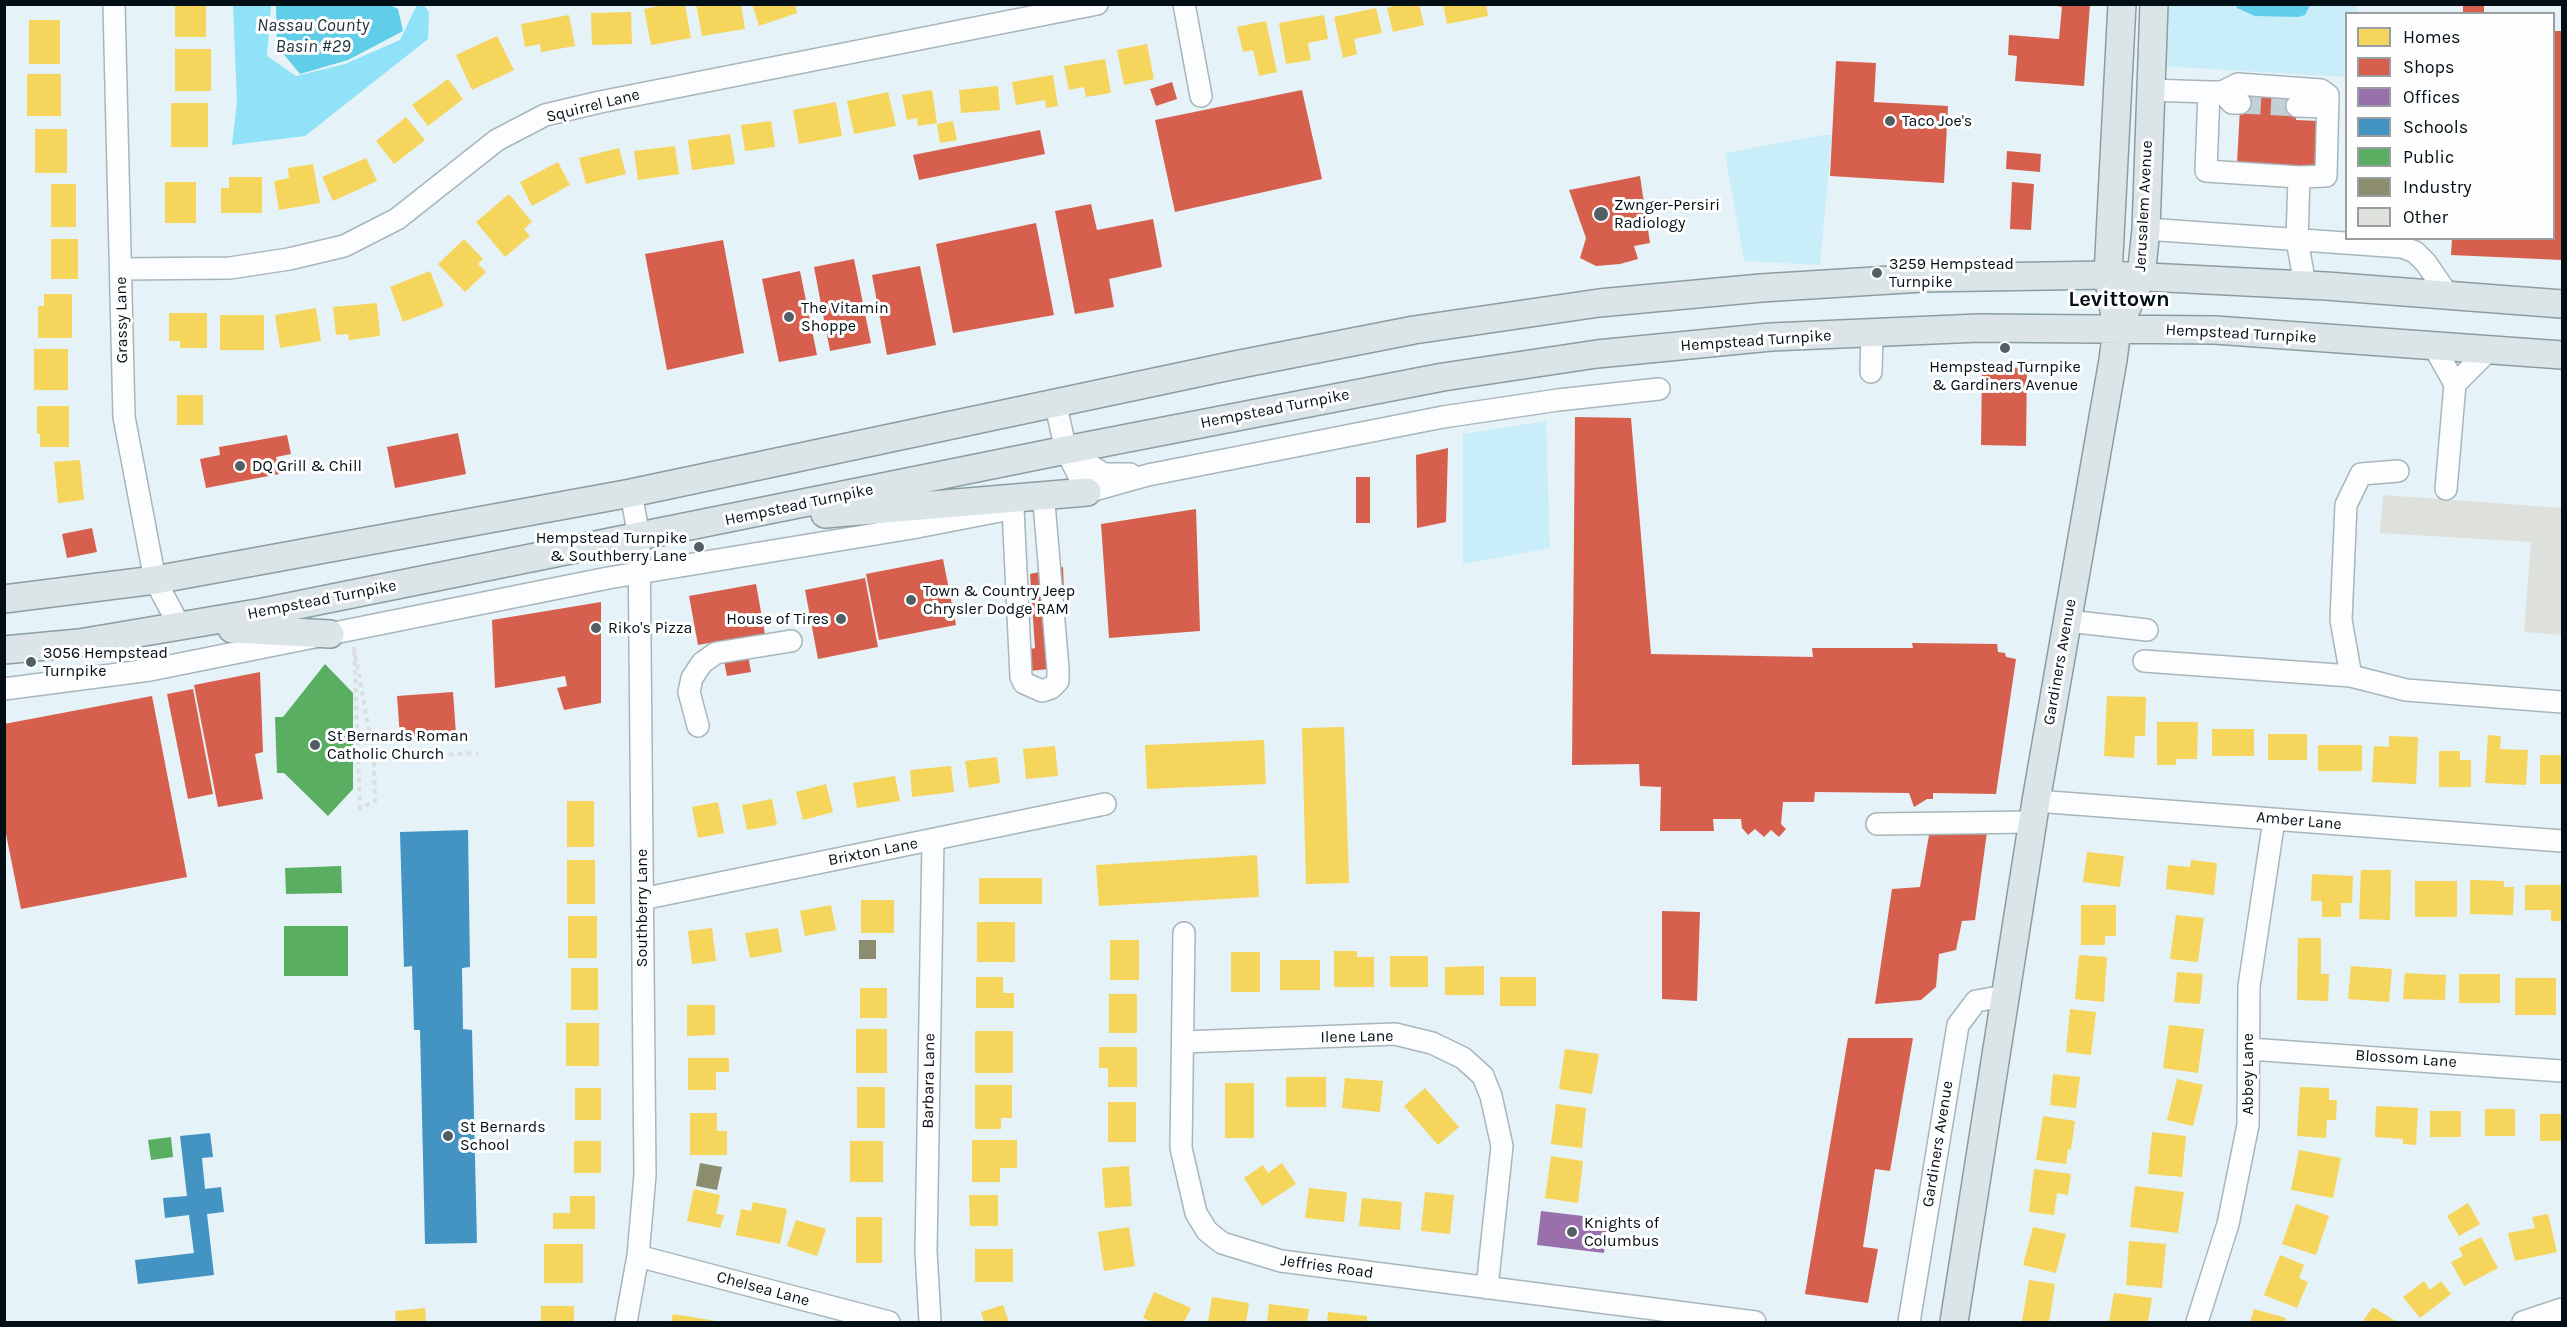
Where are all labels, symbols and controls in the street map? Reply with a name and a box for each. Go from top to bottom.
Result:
legend [2345,12,2555,240]
water label: Nassau County Basin #29 [257,15,369,57]
text: Homes [2403,26,2460,48]
text: Shops [2403,56,2455,78]
street label: Squirrel Lane [544,85,642,127]
text: Offices [2403,86,2460,108]
place label: Taco Joe's [1902,111,1972,131]
marker: Taco Joe's [1883,114,1897,128]
text: Schools [2403,116,2468,138]
street label: Jerusalem Avenue [2131,140,2157,272]
text: Public [2403,146,2454,168]
text: Industry [2403,176,2472,198]
place label: Zwnger-Persiri Radiology [1614,195,1720,233]
marker: Zwnger-Persiri Radiology [1592,205,1610,223]
text: Other [2403,206,2448,228]
place label: 3259 Hempstead Turnpike [1889,254,2014,292]
marker: 3259 Hempstead Turnpike [1870,266,1884,280]
street label: Grassy Lane [112,276,132,364]
district label: Levittown [2068,287,2170,313]
place label: The Vitamin Shoppe [801,298,889,336]
marker: The Vitamin Shoppe [782,310,796,324]
street label: Hempstead Turnpike [2165,320,2317,348]
street label: Hempstead Turnpike [1680,326,1832,356]
marker: Hempstead Turnpike & Gardiners Avenue [1998,341,2012,355]
place label: Hempstead Turnpike & Gardiners Avenue [1929,357,2081,395]
street label: Hempstead Turnpike [1199,385,1351,433]
place label: DQ Grill & Chill [252,456,362,476]
marker: DQ Grill & Chill [233,459,247,473]
street label: Hempstead Turnpike [723,480,875,530]
place label: Hempstead Turnpike & Southberry Lane [536,528,687,566]
marker: Hempstead Turnpike & Southberry Lane [692,540,706,554]
street label: Hempstead Turnpike [246,576,398,624]
place label: Town & Country Jeep Chrysler Dodge RAM [923,581,1075,619]
marker: Town & Country Jeep Chrysler Dodge RAM [904,593,918,607]
street label: Gardiners Avenue [2039,597,2081,727]
place label: House of Tires [726,609,829,629]
marker: House of Tires [834,612,848,626]
place label: Riko's Pizza [608,618,692,638]
marker: Riko's Pizza [589,621,603,635]
place label: 3056 Hempstead Turnpike [43,643,168,681]
marker: 3056 Hempstead Turnpike [24,655,38,669]
place label: St Bernards Roman Catholic Church [327,726,468,764]
marker: St Bernards Roman Catholic Church [308,738,322,752]
street label: Amber Lane [2256,808,2342,834]
street label: Brixton Lane [826,834,920,870]
street label: Southberry Lane [632,849,652,967]
street label: Ilene Lane [1320,1027,1394,1047]
street label: Barbara Lane [919,1033,939,1129]
street label: Abbey Lane [2238,1033,2258,1115]
street label: Blossom Lane [2355,1046,2457,1072]
street label: Gardiners Avenue [1919,1079,1957,1209]
place label: St Bernards School [460,1117,546,1155]
marker: St Bernards School [441,1129,455,1143]
place label: Knights of Columbus [1584,1213,1659,1251]
marker: Knights of Columbus [1565,1225,1579,1239]
street label: Jeffries Road [1279,1251,1375,1283]
street label: Chelsea Lane [714,1267,812,1311]

